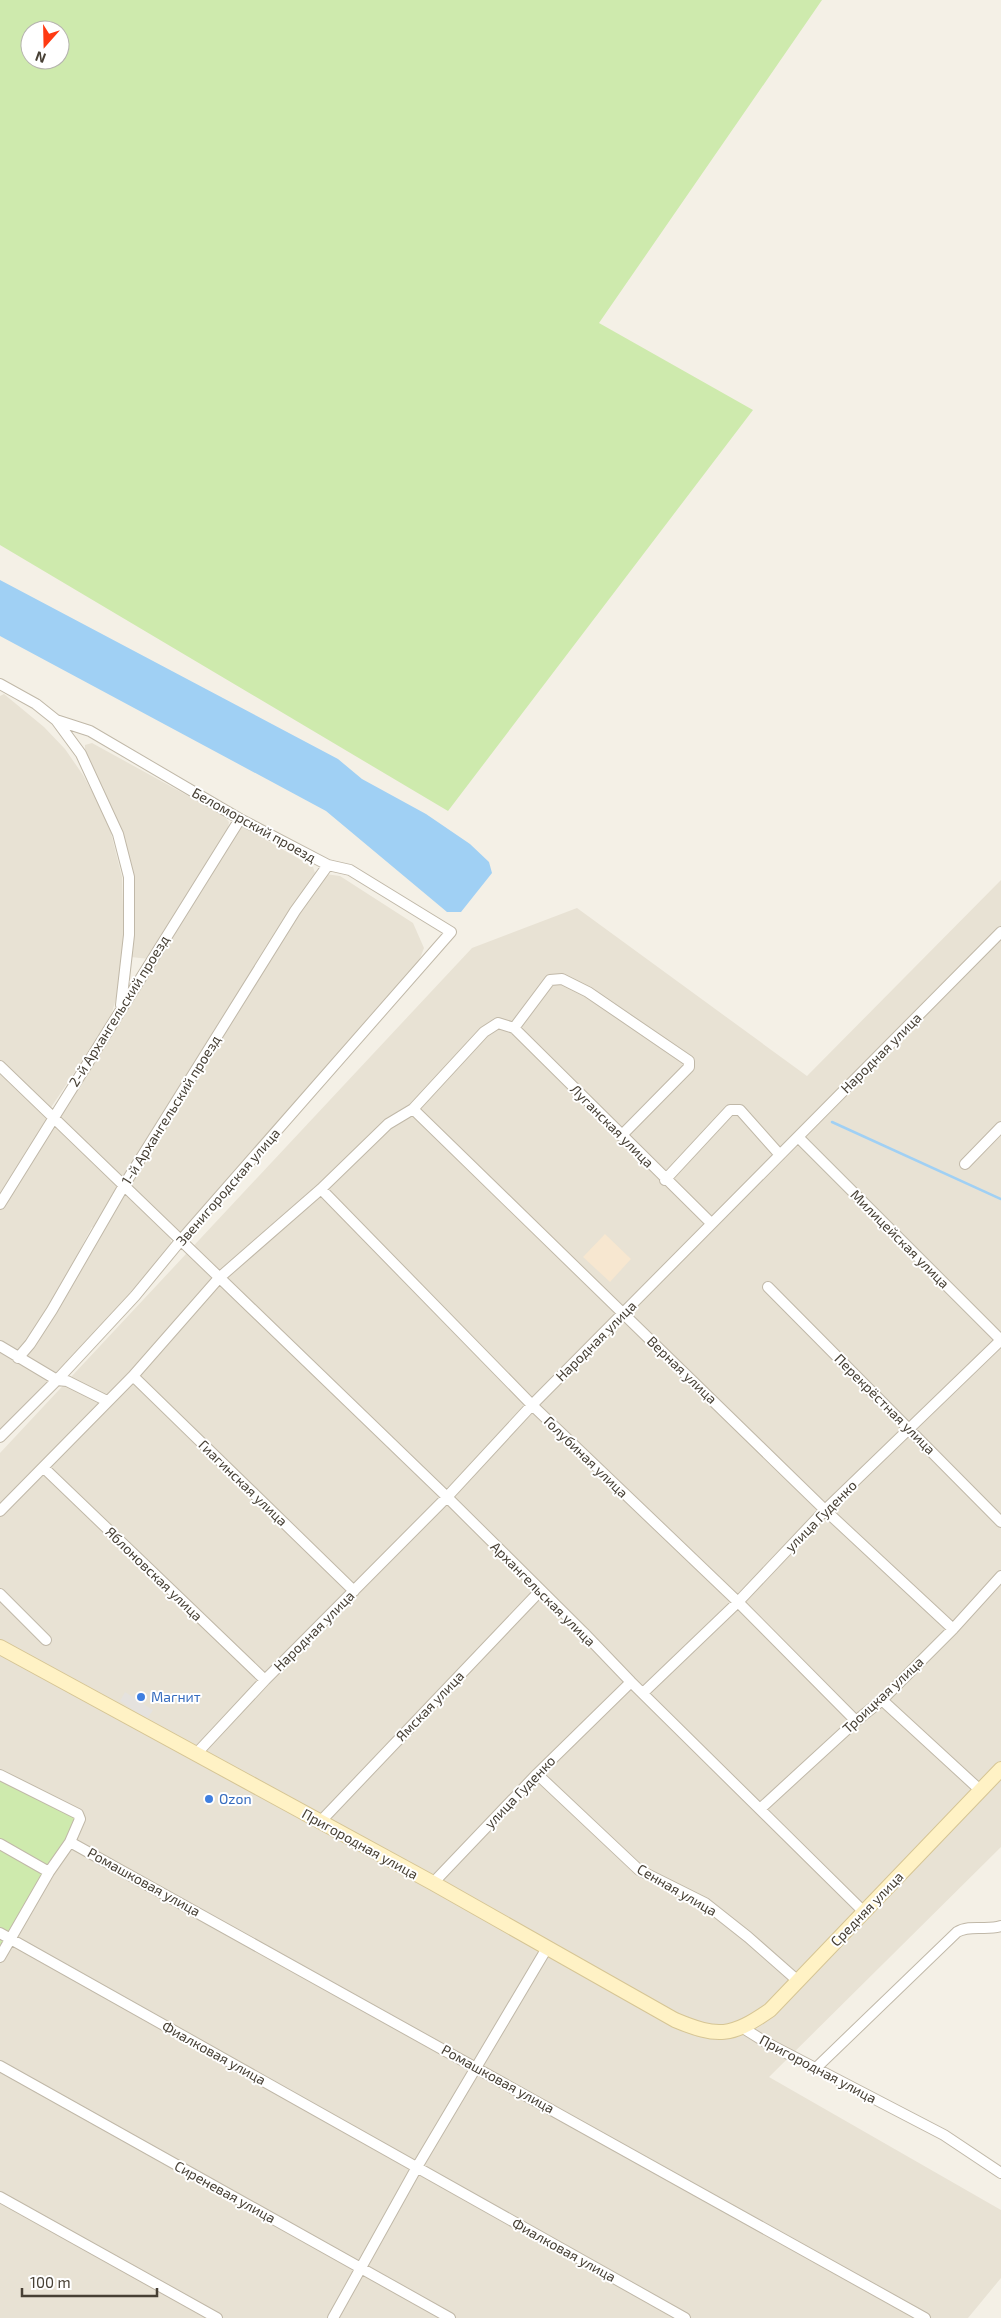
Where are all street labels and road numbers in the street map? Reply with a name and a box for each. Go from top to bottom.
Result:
street label: Беломорский проезд [189,783,319,866]
street label: 2-й Архангельский проезд [65,932,172,1090]
street label: Народная улица [837,1009,924,1096]
street label: 1-й Архангельский проезд [117,1032,224,1188]
street label: Луганская улица [567,1080,658,1171]
street label: Звенигородская улица [172,1125,283,1249]
street label: Милицейская улица [847,1186,953,1292]
street label: Народная улица [552,1297,639,1384]
street label: Верная улица [644,1332,721,1407]
street label: Перекрёстная улица [831,1350,939,1458]
street label: Голубиная улица [541,1412,632,1501]
street label: Гиагинская улица [196,1436,291,1529]
street label: улица Гуденко [781,1476,860,1555]
street label: Яблоновская улица [102,1523,206,1624]
street label: Архангельская улица [487,1538,599,1650]
street label: Народная улица [270,1587,357,1674]
street label: Троицкая улица [839,1653,927,1737]
street label: Ямская улица [392,1667,467,1744]
street label: улица Гуденко [481,1752,559,1832]
street label: Пригородная улица [299,1805,421,1883]
street label: Ромашковая улица [85,1843,204,1920]
street label: Сенная улица [634,1860,720,1919]
street label: Средняя улица [827,1868,907,1950]
street label: Фиалковая улица [159,2017,269,2088]
street label: Пригородная улица [757,2031,880,2107]
street label: Ромашковая улица [439,2040,558,2117]
street label: Сиреневая улица [172,2157,279,2226]
street label: Фиалковая улица [509,2214,619,2285]

